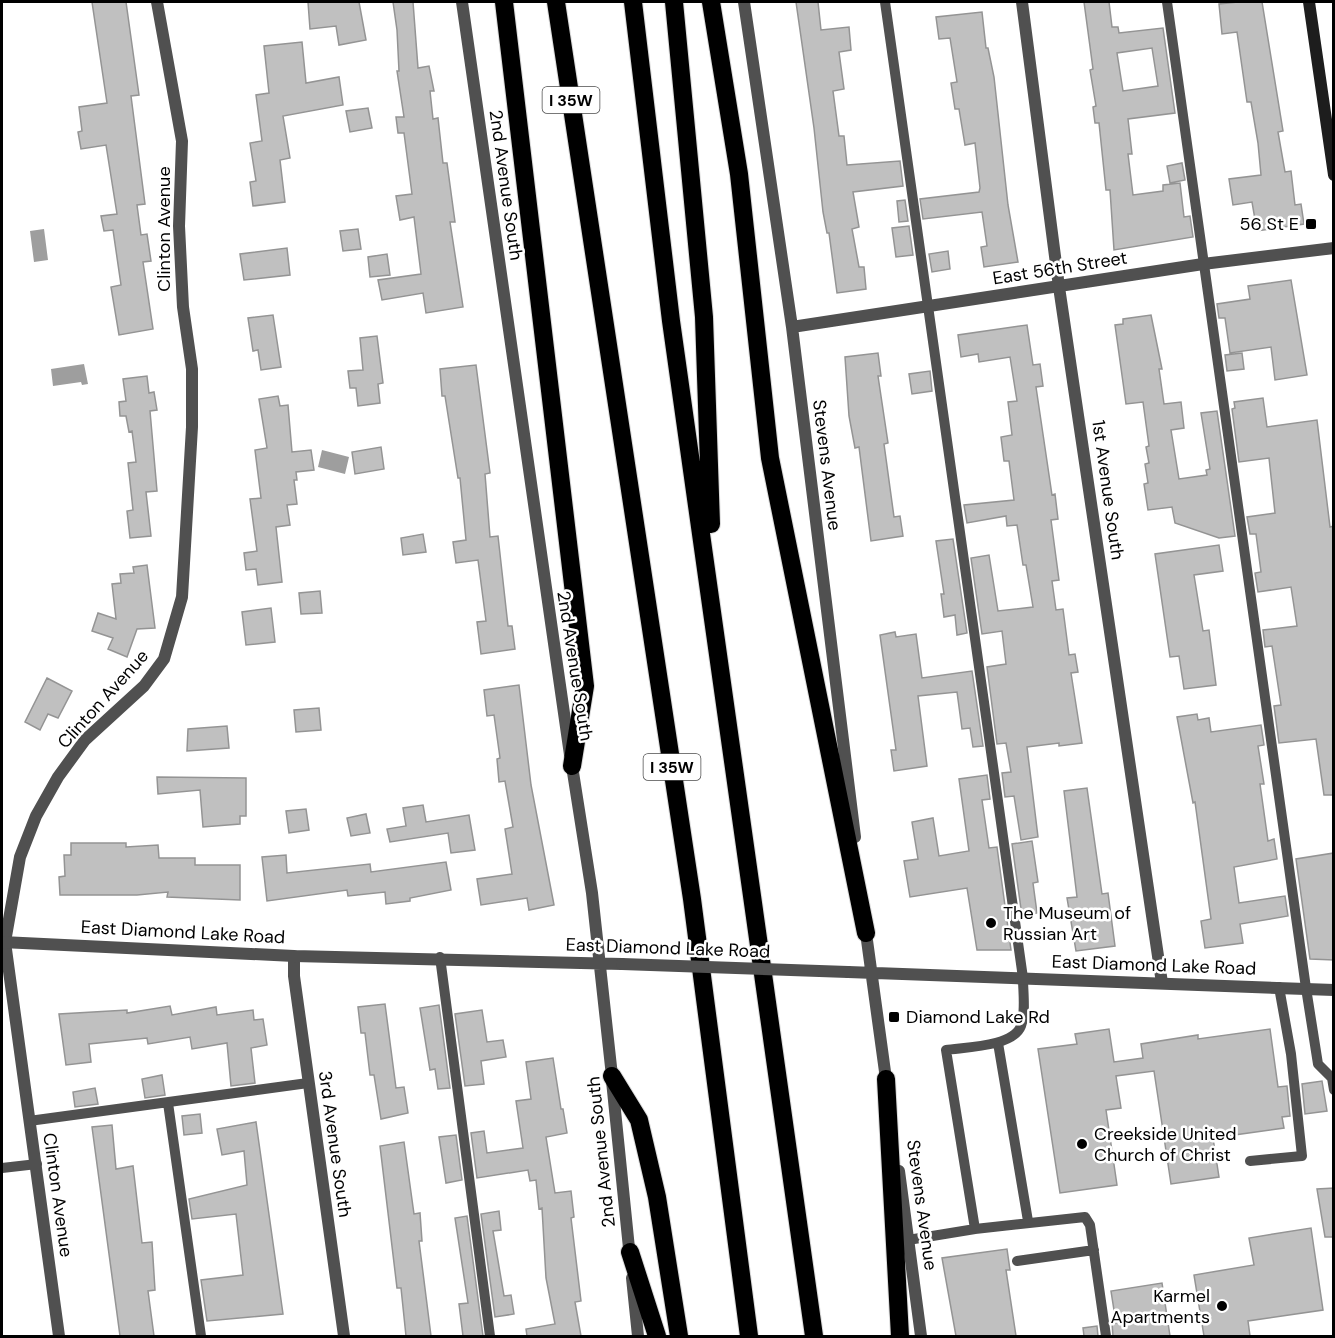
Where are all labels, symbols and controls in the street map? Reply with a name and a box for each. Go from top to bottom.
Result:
road number: I 35W [542,87,600,113]
street label: 2nd Avenue South [484,108,528,262]
street label: Clinton Avenue [152,166,176,292]
place label: 56 St E [1239,212,1299,236]
marker: 56 St E [1304,217,1318,231]
street label: East 56th Street [991,246,1129,290]
street label: Stevens Avenue [807,398,847,532]
street label: 1st Avenue South [1086,419,1130,561]
street label: 2nd Avenue South [551,589,599,743]
street label: Clinton Avenue [52,644,154,754]
road number: I 35W [644,754,700,780]
place label: The Museum of Russian Art [1003,901,1131,946]
street label: East Diamond Lake Road [80,915,286,949]
marker: The Museum of Russian Art [984,916,998,930]
street label: East Diamond Lake Road [565,932,771,964]
street label: East Diamond Lake Road [1051,949,1257,981]
place label: Diamond Lake Rd [906,1005,1050,1029]
marker: Diamond Lake Rd [887,1010,901,1024]
street label: 3rd Avenue South [313,1069,357,1219]
street label: 2nd Avenue South [581,1075,621,1229]
place label: Creekside United Church of Christ [1094,1122,1237,1167]
street label: Clinton Avenue [37,1131,79,1259]
marker: Creekside United Church of Christ [1075,1137,1089,1151]
street label: Stevens Avenue [901,1138,943,1272]
place label: Karmel Apartments [1111,1284,1210,1329]
marker: Karmel Apartments [1215,1299,1229,1313]

